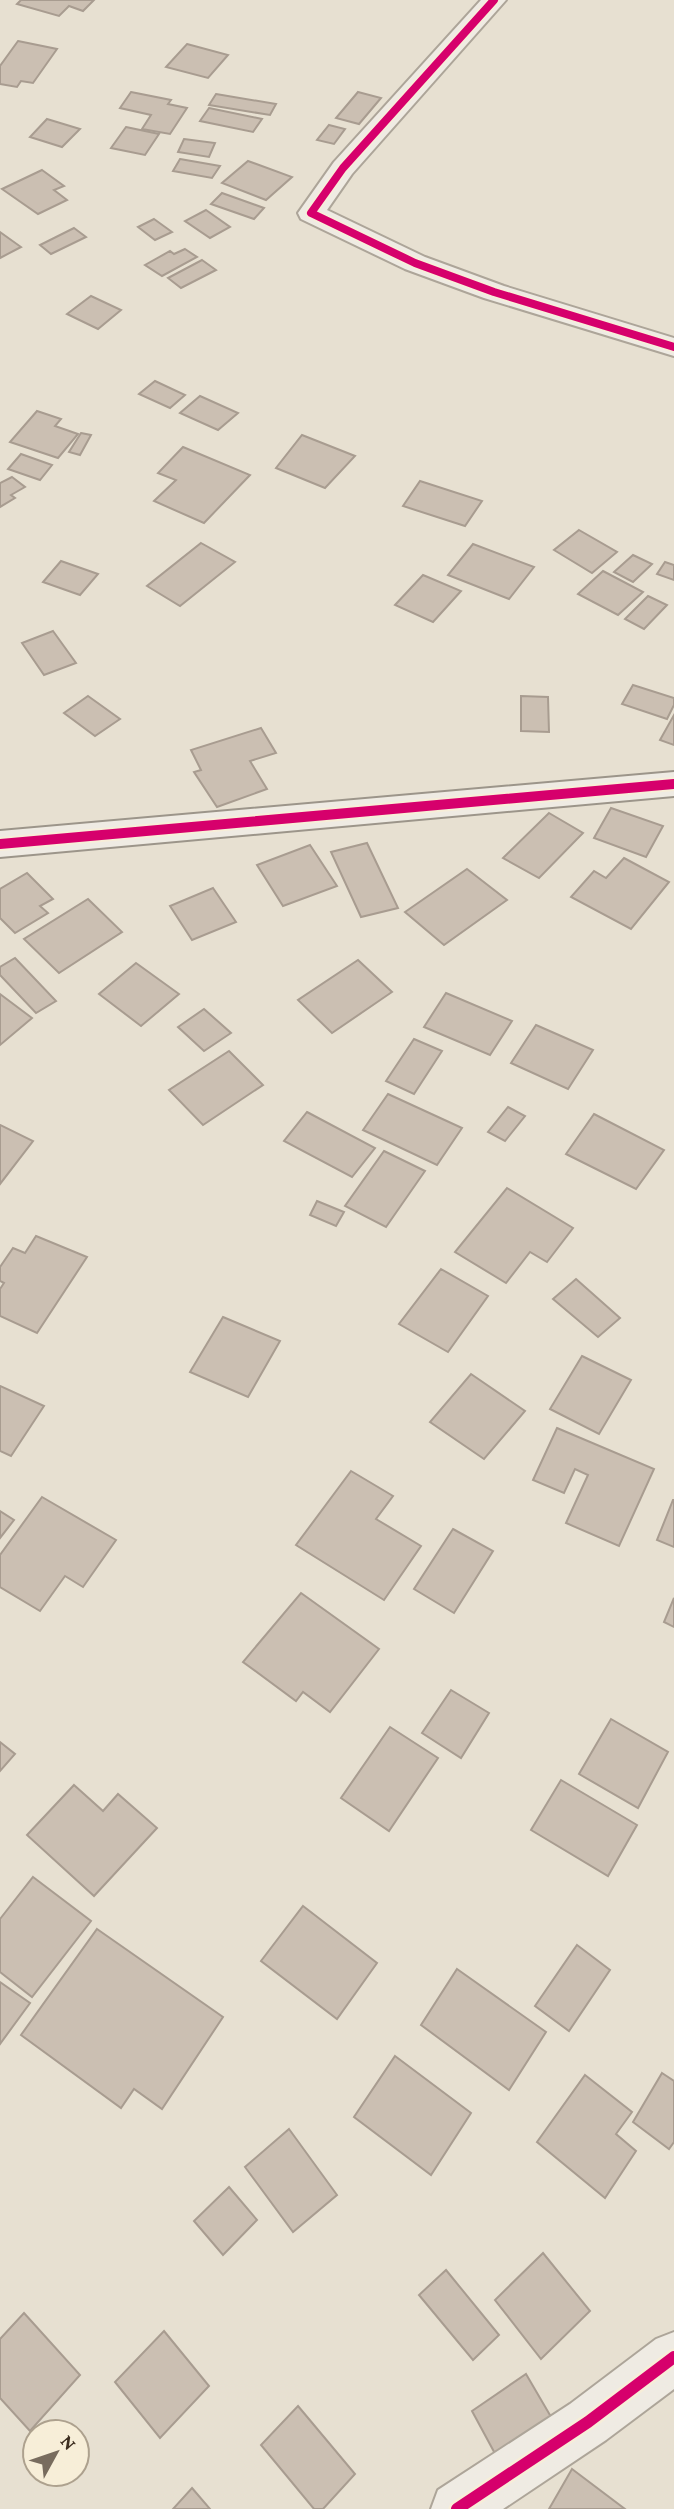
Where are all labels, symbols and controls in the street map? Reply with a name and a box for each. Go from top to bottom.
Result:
north arrow [21,2418,91,2488]
text: N [56,2431,81,2454]

